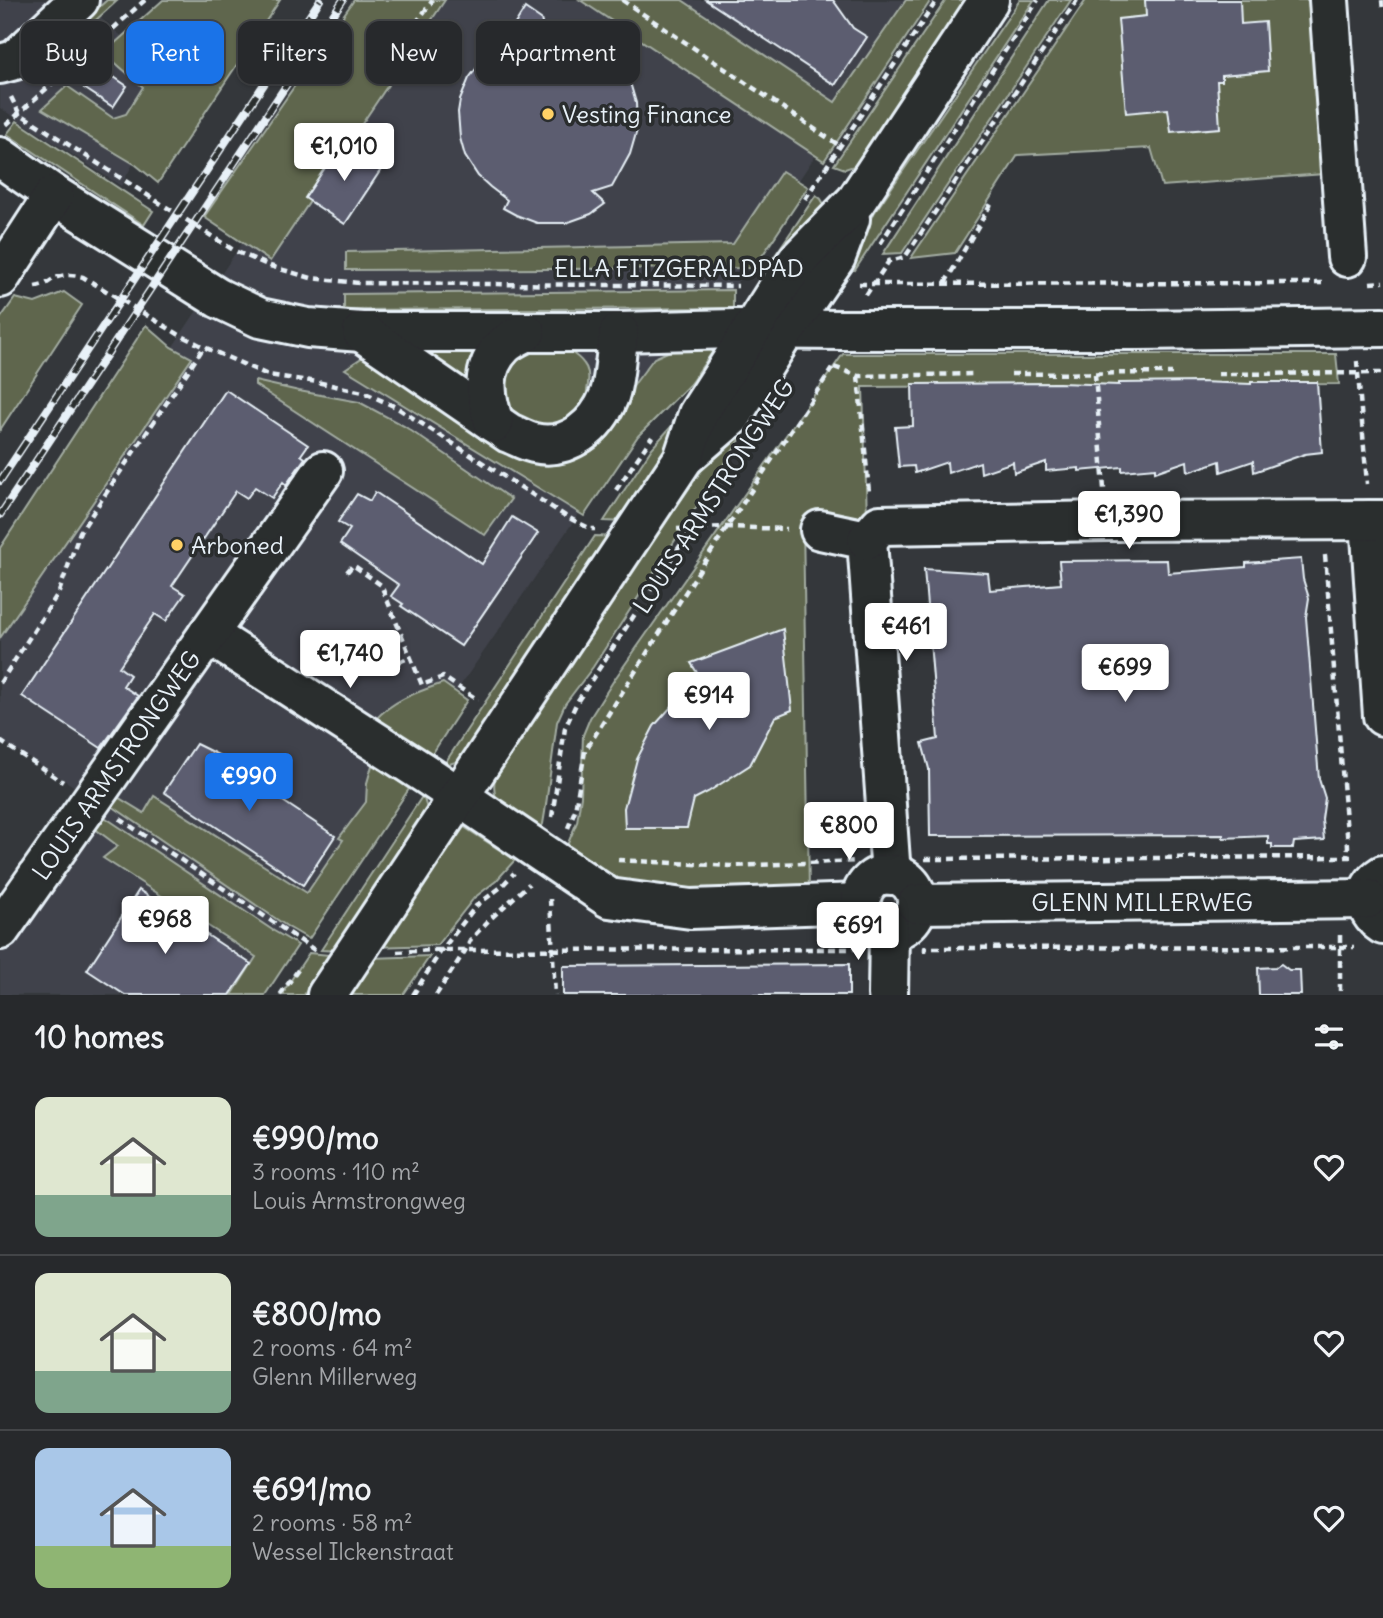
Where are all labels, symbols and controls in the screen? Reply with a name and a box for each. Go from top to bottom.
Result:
chip: Buy [21,21,112,84]
chip: Rent [126,21,224,84]
chip: Filters [238,21,352,84]
chip: New [366,21,462,84]
chip: Apartment [476,21,640,84]
place label: Vesting Finance [562,99,732,129]
marker: Vesting Finance [540,106,556,122]
pin: €1,010 [287,124,401,183]
text: €1,010 [310,131,378,160]
street label: ELLA FITZGERALDPAD [554,253,804,283]
street label: LOUIS ARMSTRONGWEG [626,373,800,619]
pin: €1,390 [1072,491,1186,551]
text: €1,390 [1094,499,1164,528]
place label: Arboned [191,530,284,560]
marker: Arboned [169,537,185,553]
pin: €461 [865,604,947,663]
text: €461 [881,611,931,640]
pin: €1,740 [293,630,407,690]
text: €1,740 [316,638,384,667]
street label: LOUIS ARMSTRONGWEG [25,644,207,886]
pin: €699 [1084,644,1166,704]
text: €699 [1098,652,1152,681]
pin: €914 [668,672,750,732]
text: €914 [684,680,734,709]
pin: €990 [208,754,290,813]
text: €990 [221,761,277,790]
pin: €800 [808,802,890,862]
text: €800 [820,810,878,839]
street label: GLENN MILLERWEG [1031,887,1253,917]
pin: €968 [124,897,206,956]
pin: €691 [817,902,899,962]
text: €968 [138,904,192,933]
text: €691 [833,910,883,939]
text: 10 homes [35,1018,164,1056]
icon: filters [1310,1018,1348,1056]
text: €990/mo [252,1119,379,1157]
icon: home [91,1125,175,1209]
icon: heart [1310,1148,1348,1186]
text: 3 rooms · 110 m² [252,1157,420,1186]
text: Louis Armstrongweg [252,1186,466,1215]
text: €800/mo [252,1295,381,1333]
icon: home [91,1301,175,1385]
icon: heart [1310,1324,1348,1362]
text: 2 rooms · 64 m² [252,1333,413,1362]
text: Glenn Millerweg [252,1362,417,1391]
text: €691/mo [252,1470,371,1508]
icon: home [91,1476,175,1560]
icon: heart [1310,1499,1348,1537]
text: 2 rooms · 58 m² [252,1508,413,1537]
text: Wessel Ilckenstraat [252,1537,454,1566]

